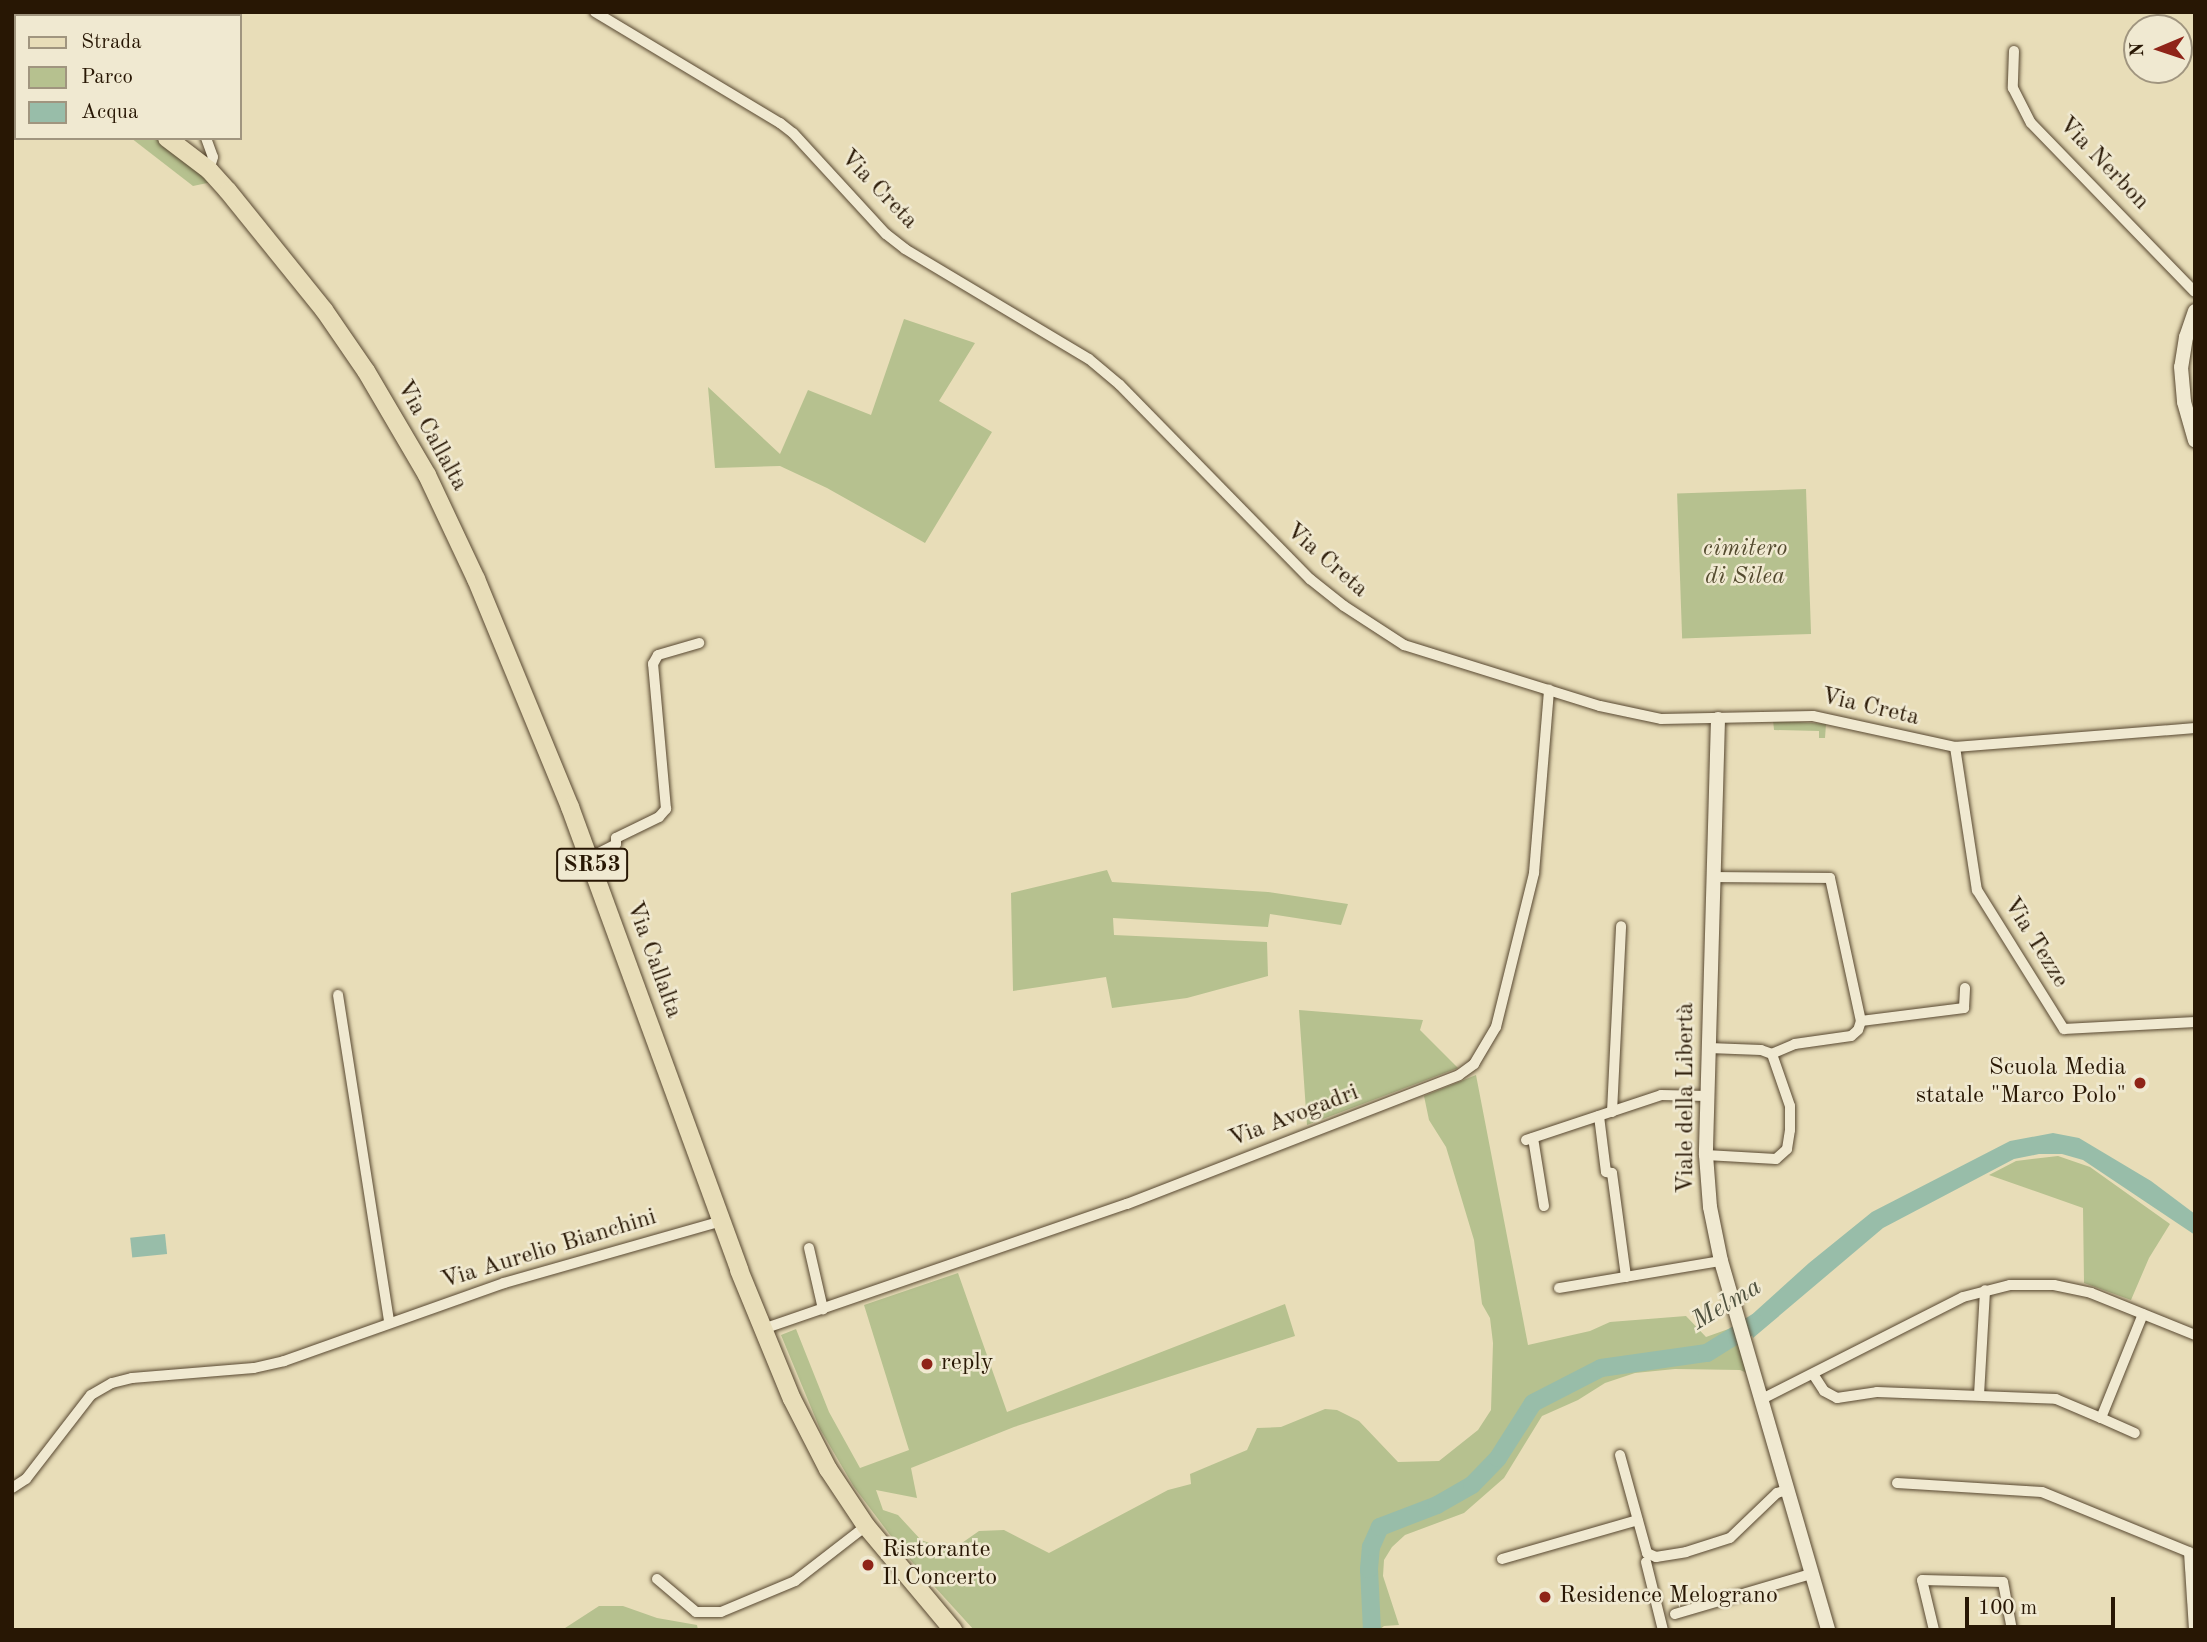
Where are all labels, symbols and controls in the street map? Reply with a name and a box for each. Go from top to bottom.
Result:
legend [14,14,242,140]
north arrow [2123,14,2193,84]
text: Strada [81,32,142,53]
text: N [2129,42,2148,57]
text: Parco [81,67,133,88]
text: Acqua [81,102,138,123]
street label: Via Nerbon [2051,111,2155,217]
street label: Via Creta [833,144,923,236]
street label: Via Callalta [389,376,473,496]
street label: Via Creta [1279,517,1373,605]
park label: cimitero di Silea [1703,536,1787,592]
street label: Via Creta [1818,683,1922,733]
road number: SR53 [555,846,629,884]
street label: Via Tezze [1996,892,2074,994]
street label: Via Callalta [619,898,687,1022]
street label: Viale della Libertà [1673,1002,1701,1194]
place label: Scuola Media statale "Marco Polo" [1916,1055,2126,1111]
marker: Scuola Media statale "Marco Polo" [2132,1075,2148,1091]
street label: Via Avogadri [1225,1079,1363,1155]
street label: Via Aurelio Bianchini [438,1204,660,1296]
water label: Melma [1686,1272,1768,1338]
place label: reply [941,1350,994,1378]
marker: reply [919,1356,935,1372]
place label: Ristorante Il Concerto [882,1537,997,1593]
marker: Ristorante Il Concerto [860,1557,876,1573]
scale bar [1969,1582,2120,1626]
place label: Residence Melograno [1559,1583,1778,1611]
marker: Residence Melograno [1537,1589,1553,1605]
text: 100 m [1978,1598,2037,1619]

